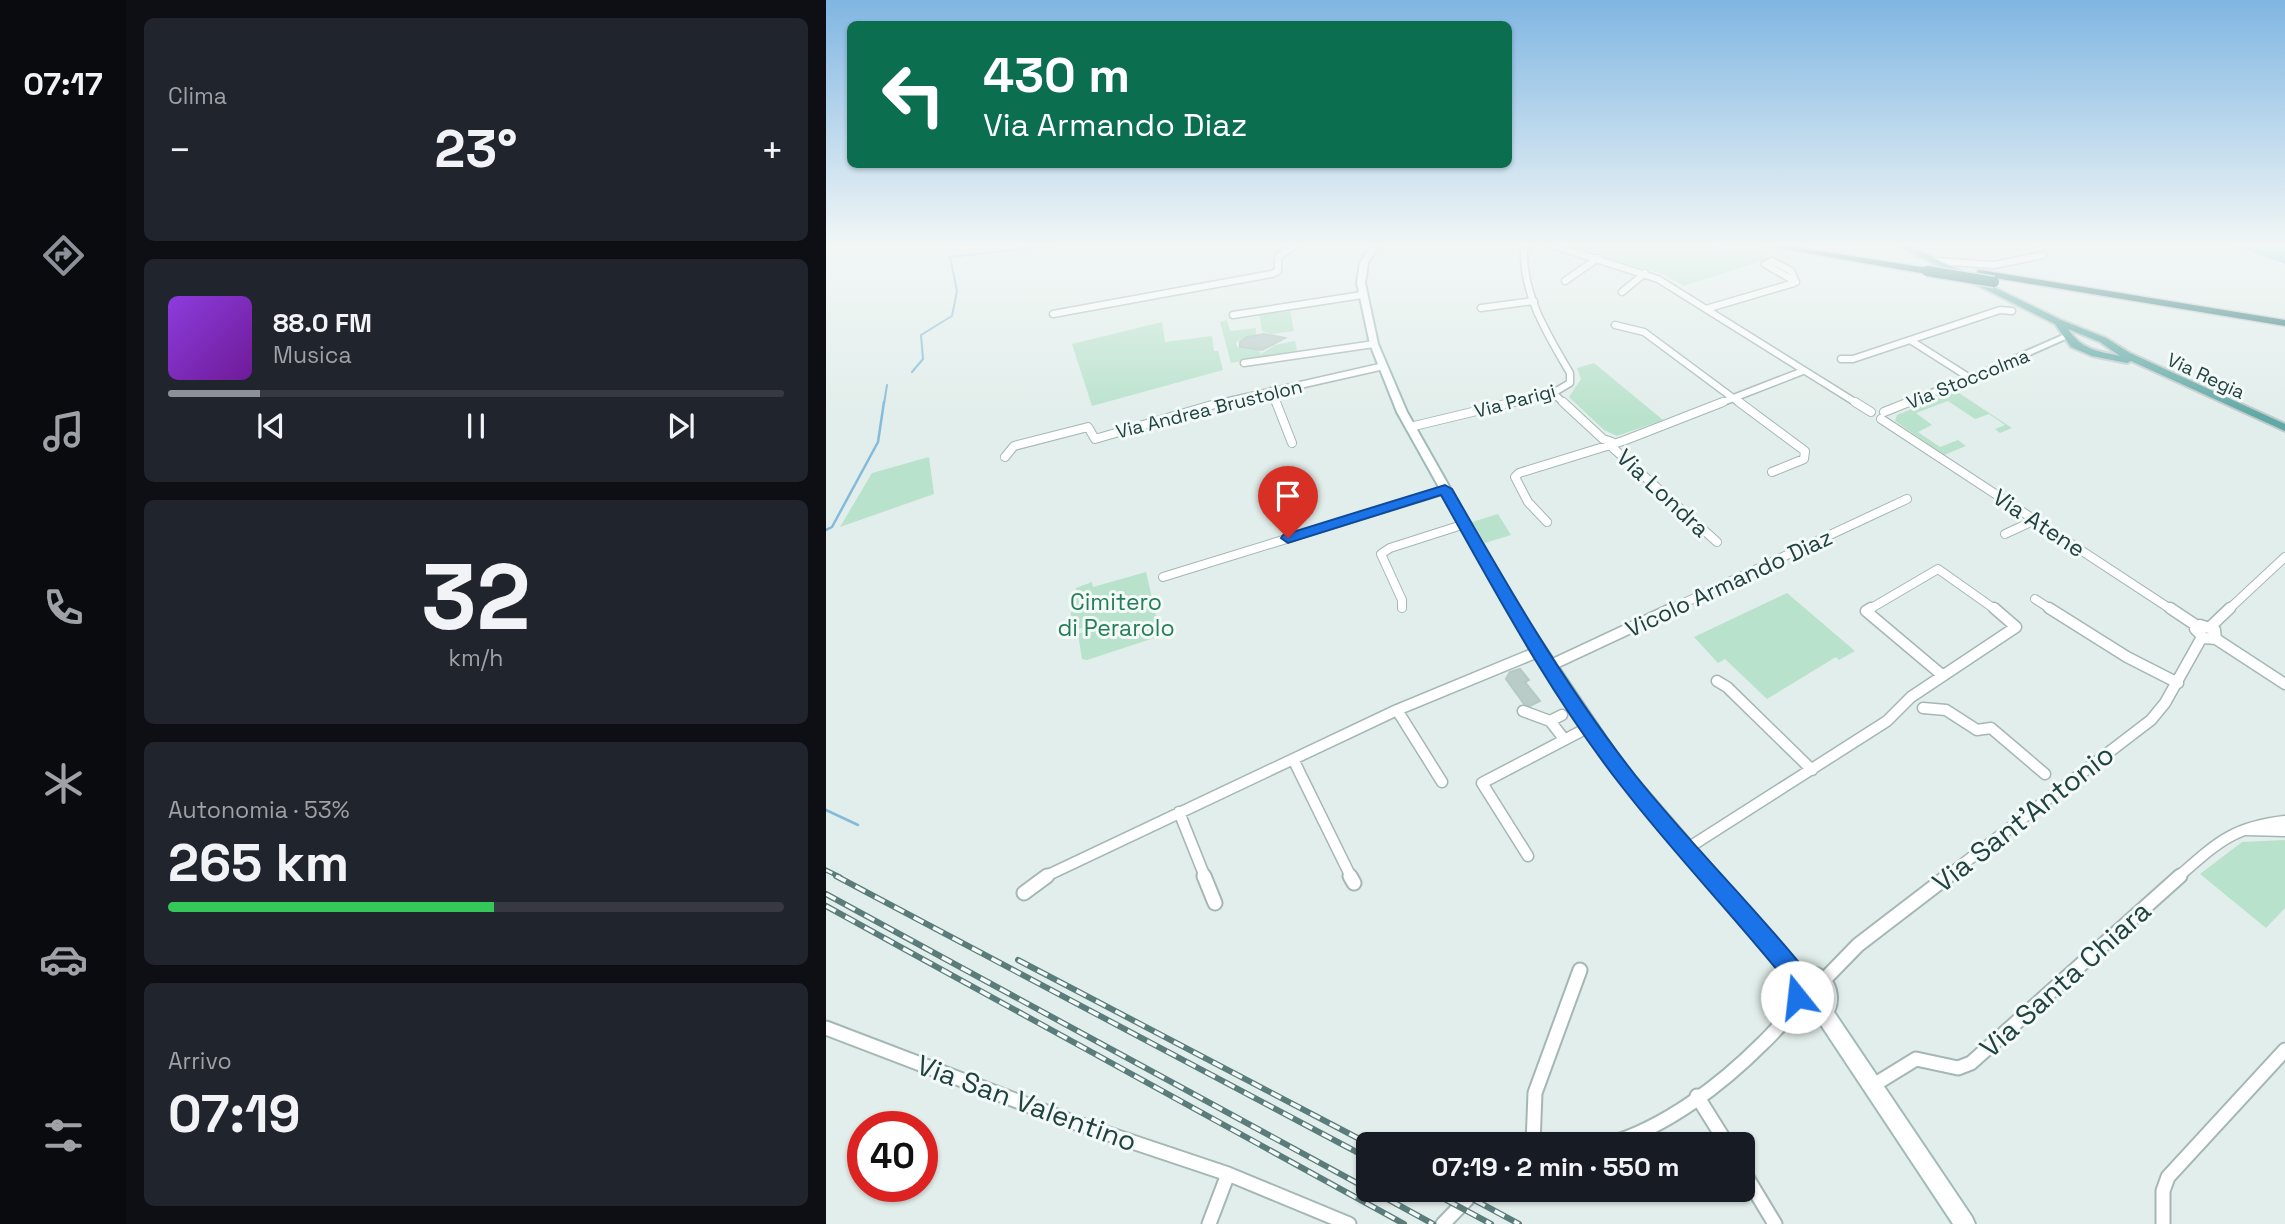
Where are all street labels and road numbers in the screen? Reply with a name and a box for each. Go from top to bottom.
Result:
street label: Via Stoccolma [1903,343,2033,415]
street label: Via Regia [2163,347,2249,405]
street label: Via Andrea Brustolon [1113,374,1305,444]
street label: Via Parigi [1472,378,1558,424]
street label: Via Londra [1610,442,1716,544]
street label: Via Atene [1987,482,2091,564]
street label: Vicolo Armando Diaz [1621,522,1837,644]
street label: Via Sant'Antonio [1925,736,2121,900]
street label: Via Santa Chiara [1972,893,2158,1065]
street label: Via San Valentino [912,1046,1142,1160]

